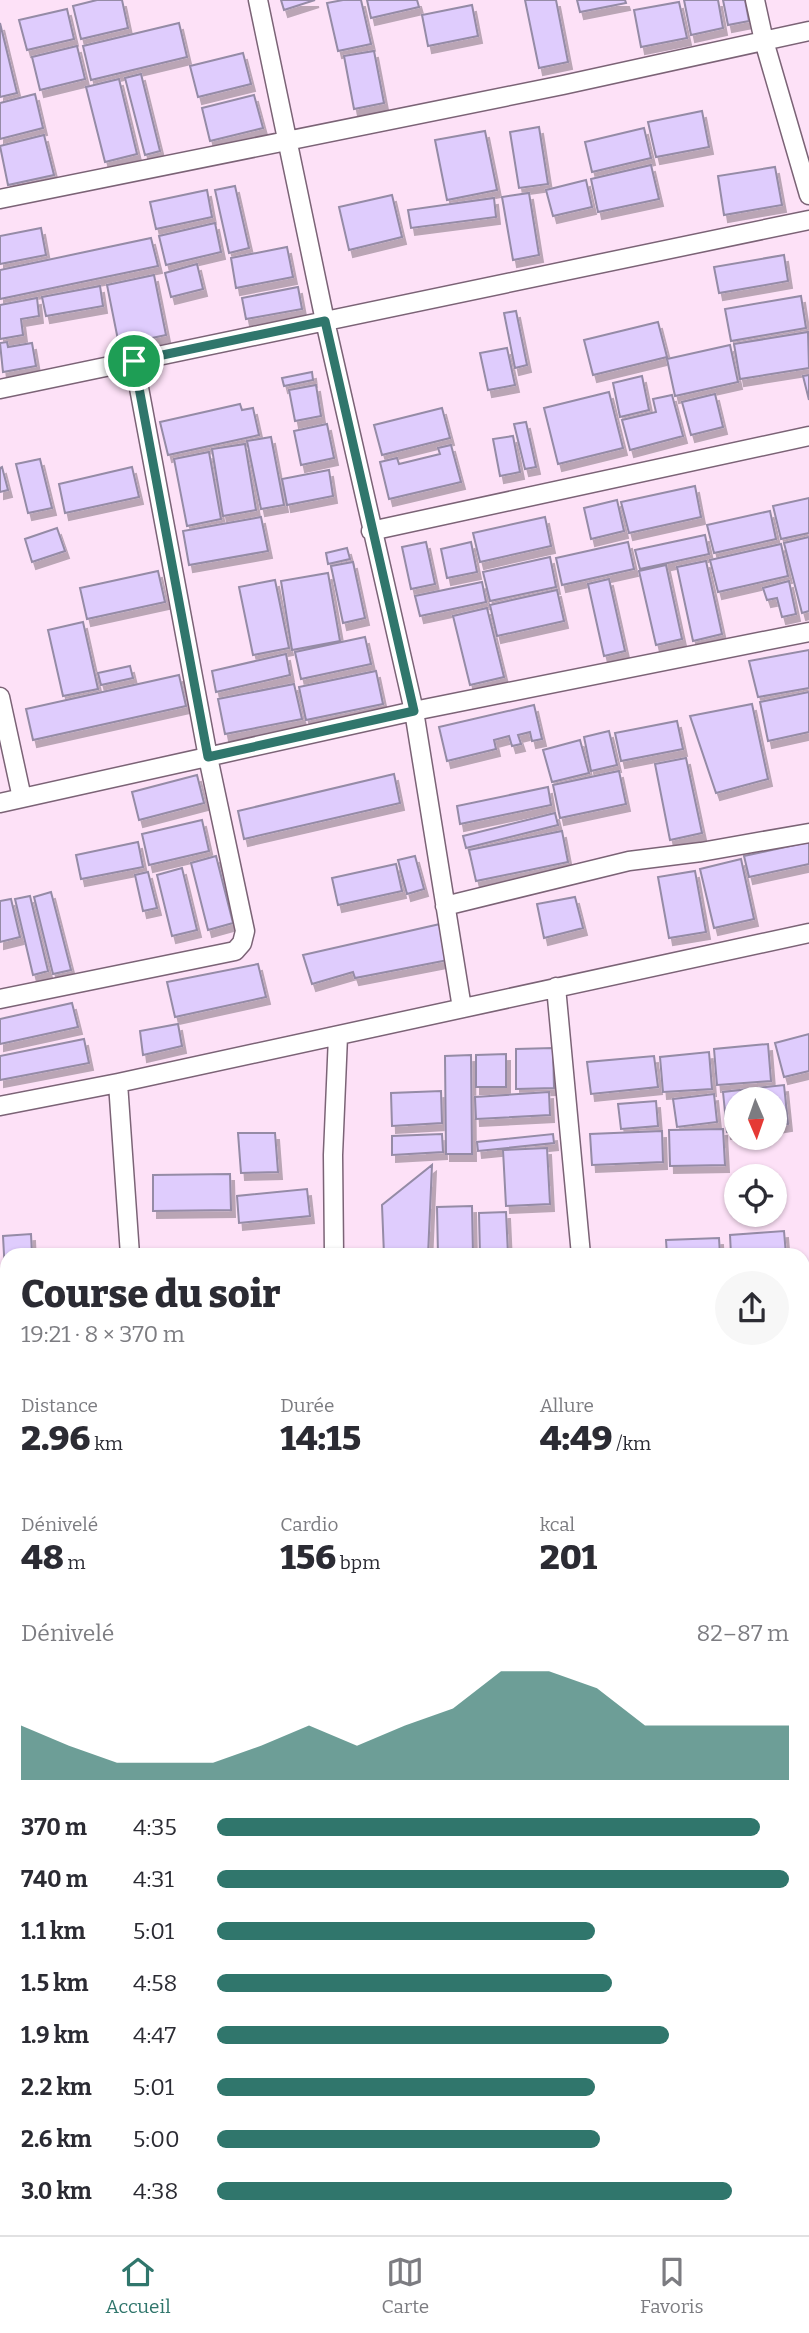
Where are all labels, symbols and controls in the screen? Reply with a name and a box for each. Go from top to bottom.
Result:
pin [104,331,164,391]
icon: arrive [115,342,153,380]
north arrow [724,1087,788,1150]
map controls [724,1087,787,1227]
button: locate [724,1164,787,1227]
text: Course du soir [21,1271,281,1317]
button: share [715,1271,789,1345]
text: 19:21 · 8 × 370 m [21,1320,185,1348]
text: Distance [21,1394,98,1417]
text: Durée [280,1394,334,1417]
text: Allure [540,1394,594,1417]
text: 2.96 [21,1417,90,1459]
text: 14:15 [280,1417,361,1459]
text: 4:49 [540,1417,612,1459]
text: km [90,1432,123,1455]
text: /km [612,1432,651,1455]
text: Dénivelé [21,1513,98,1536]
text: Cardio [280,1513,338,1536]
text: kcal [540,1513,575,1536]
text: 48 [21,1536,64,1578]
text: 156 [280,1536,336,1578]
text: 201 [540,1536,597,1578]
text: m [64,1551,86,1574]
text: bpm [336,1551,380,1574]
text: Dénivelé [21,1619,114,1647]
text: 82–87 m [697,1619,789,1647]
text: 370 m [21,1813,87,1841]
text: 4:35 [133,1813,177,1841]
text: 740 m [21,1865,88,1893]
text: 4:31 [133,1865,174,1893]
text: 1.1 km [21,1917,85,1945]
text: 5:01 [133,1917,174,1945]
text: 1.5 km [21,1969,88,1997]
text: 4:58 [133,1969,177,1997]
text: 1.9 km [21,2021,89,2049]
text: 4:47 [133,2021,176,2049]
text: 2.2 km [21,2073,92,2101]
text: 5:01 [133,2073,174,2101]
text: 2.6 km [21,2125,92,2153]
text: 5:00 [133,2125,180,2153]
text: 3.0 km [21,2177,92,2205]
text: 4:38 [133,2177,178,2205]
tab: Accueil [105,2253,171,2318]
tab: Carte [382,2253,429,2318]
tab: Favoris [640,2253,704,2318]

